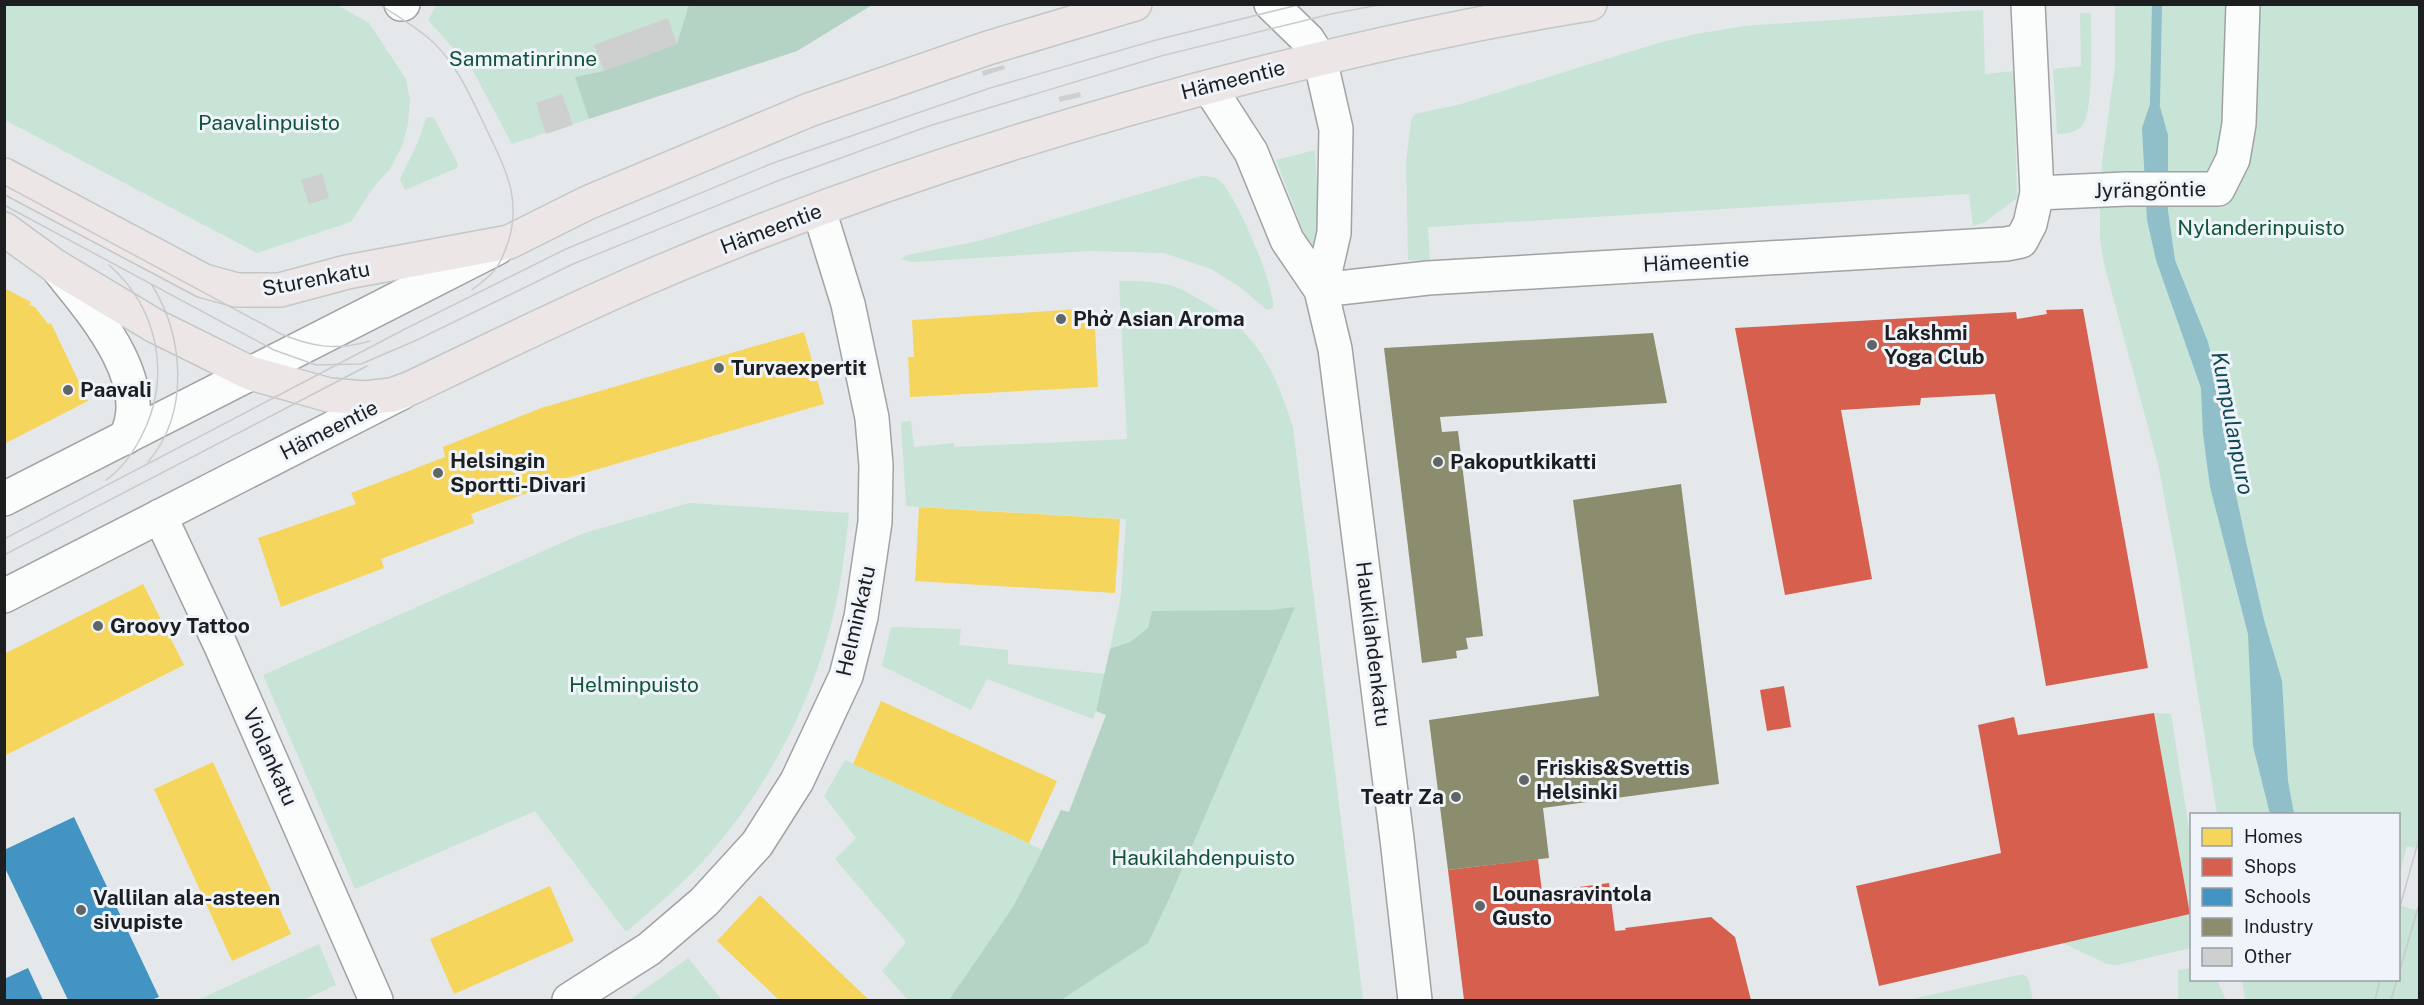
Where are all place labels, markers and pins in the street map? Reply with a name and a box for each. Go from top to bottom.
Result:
place label: Phở Asian Aroma [1073,306,1245,331]
marker: Phở Asian Aroma [1054,312,1068,326]
place label: Lakshmi Yoga Club [1884,320,1985,369]
marker: Lakshmi Yoga Club [1865,338,1879,352]
place label: Turvaexpertit [731,355,867,380]
marker: Turvaexpertit [712,361,726,375]
place label: Paavali [80,377,152,402]
marker: Paavali [61,383,75,397]
place label: Helsingin Sportti-Divari [450,448,586,497]
place label: Pakoputkikatti [1450,449,1596,474]
marker: Pakoputkikatti [1431,455,1445,469]
marker: Helsingin Sportti-Divari [431,466,445,480]
place label: Groovy Tattoo [110,613,250,638]
marker: Groovy Tattoo [91,619,105,633]
place label: Friskis&Svettis Helsinki [1536,755,1690,804]
marker: Friskis&Svettis Helsinki [1517,773,1531,787]
place label: Teatr Za [1361,784,1444,809]
marker: Teatr Za [1449,790,1463,804]
place label: Lounasravintola Gusto [1492,881,1652,930]
place label: Vallilan ala-asteen sivupiste [93,885,280,934]
marker: Lounasravintola Gusto [1473,899,1487,913]
marker: Vallilan ala-asteen sivupiste [74,903,88,917]

